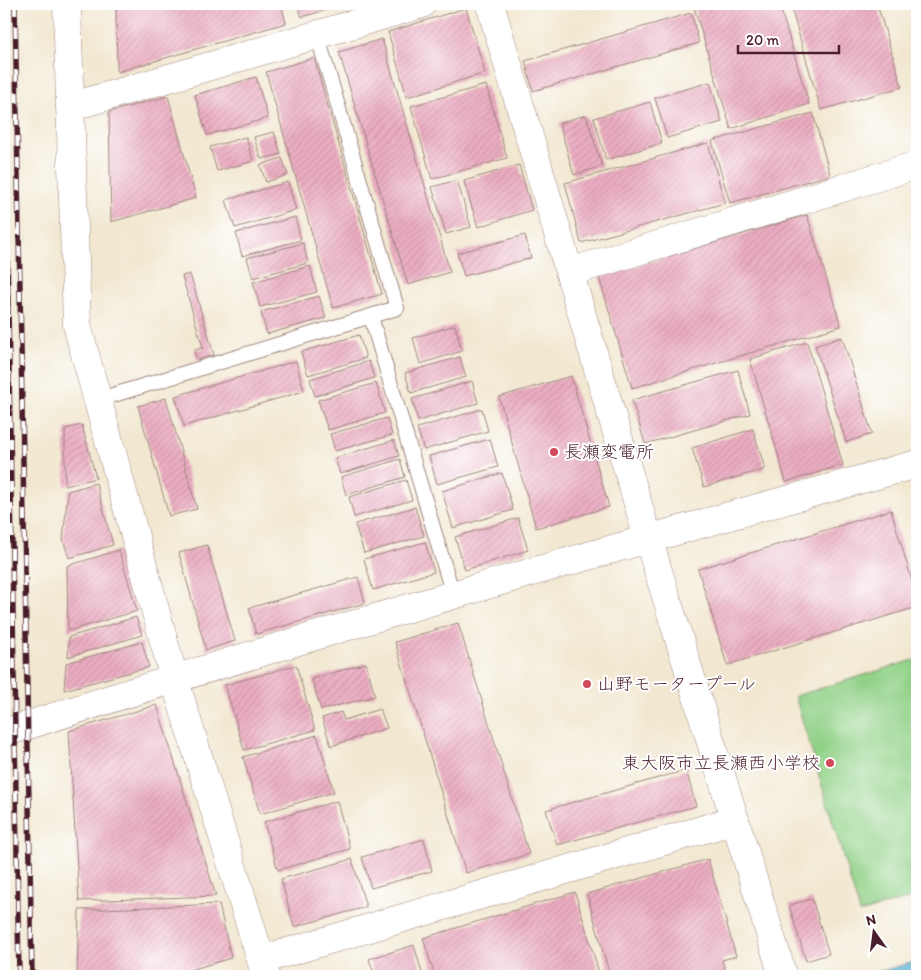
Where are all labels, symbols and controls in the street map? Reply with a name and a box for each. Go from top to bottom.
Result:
scale bar [738,22,840,54]
text: 20 m [746,31,780,49]
place label: 長瀬変電所 [564,441,654,463]
marker: 長瀬変電所 [548,446,560,458]
place label: 山野モータープール [597,673,756,695]
marker: 山野モータープール [581,678,593,690]
place label: 東大阪市立長瀬西小学校 [622,752,820,774]
marker: 東大阪市立長瀬西小学校 [824,757,836,769]
north arrow [848,908,898,958]
text: N [864,910,878,929]

